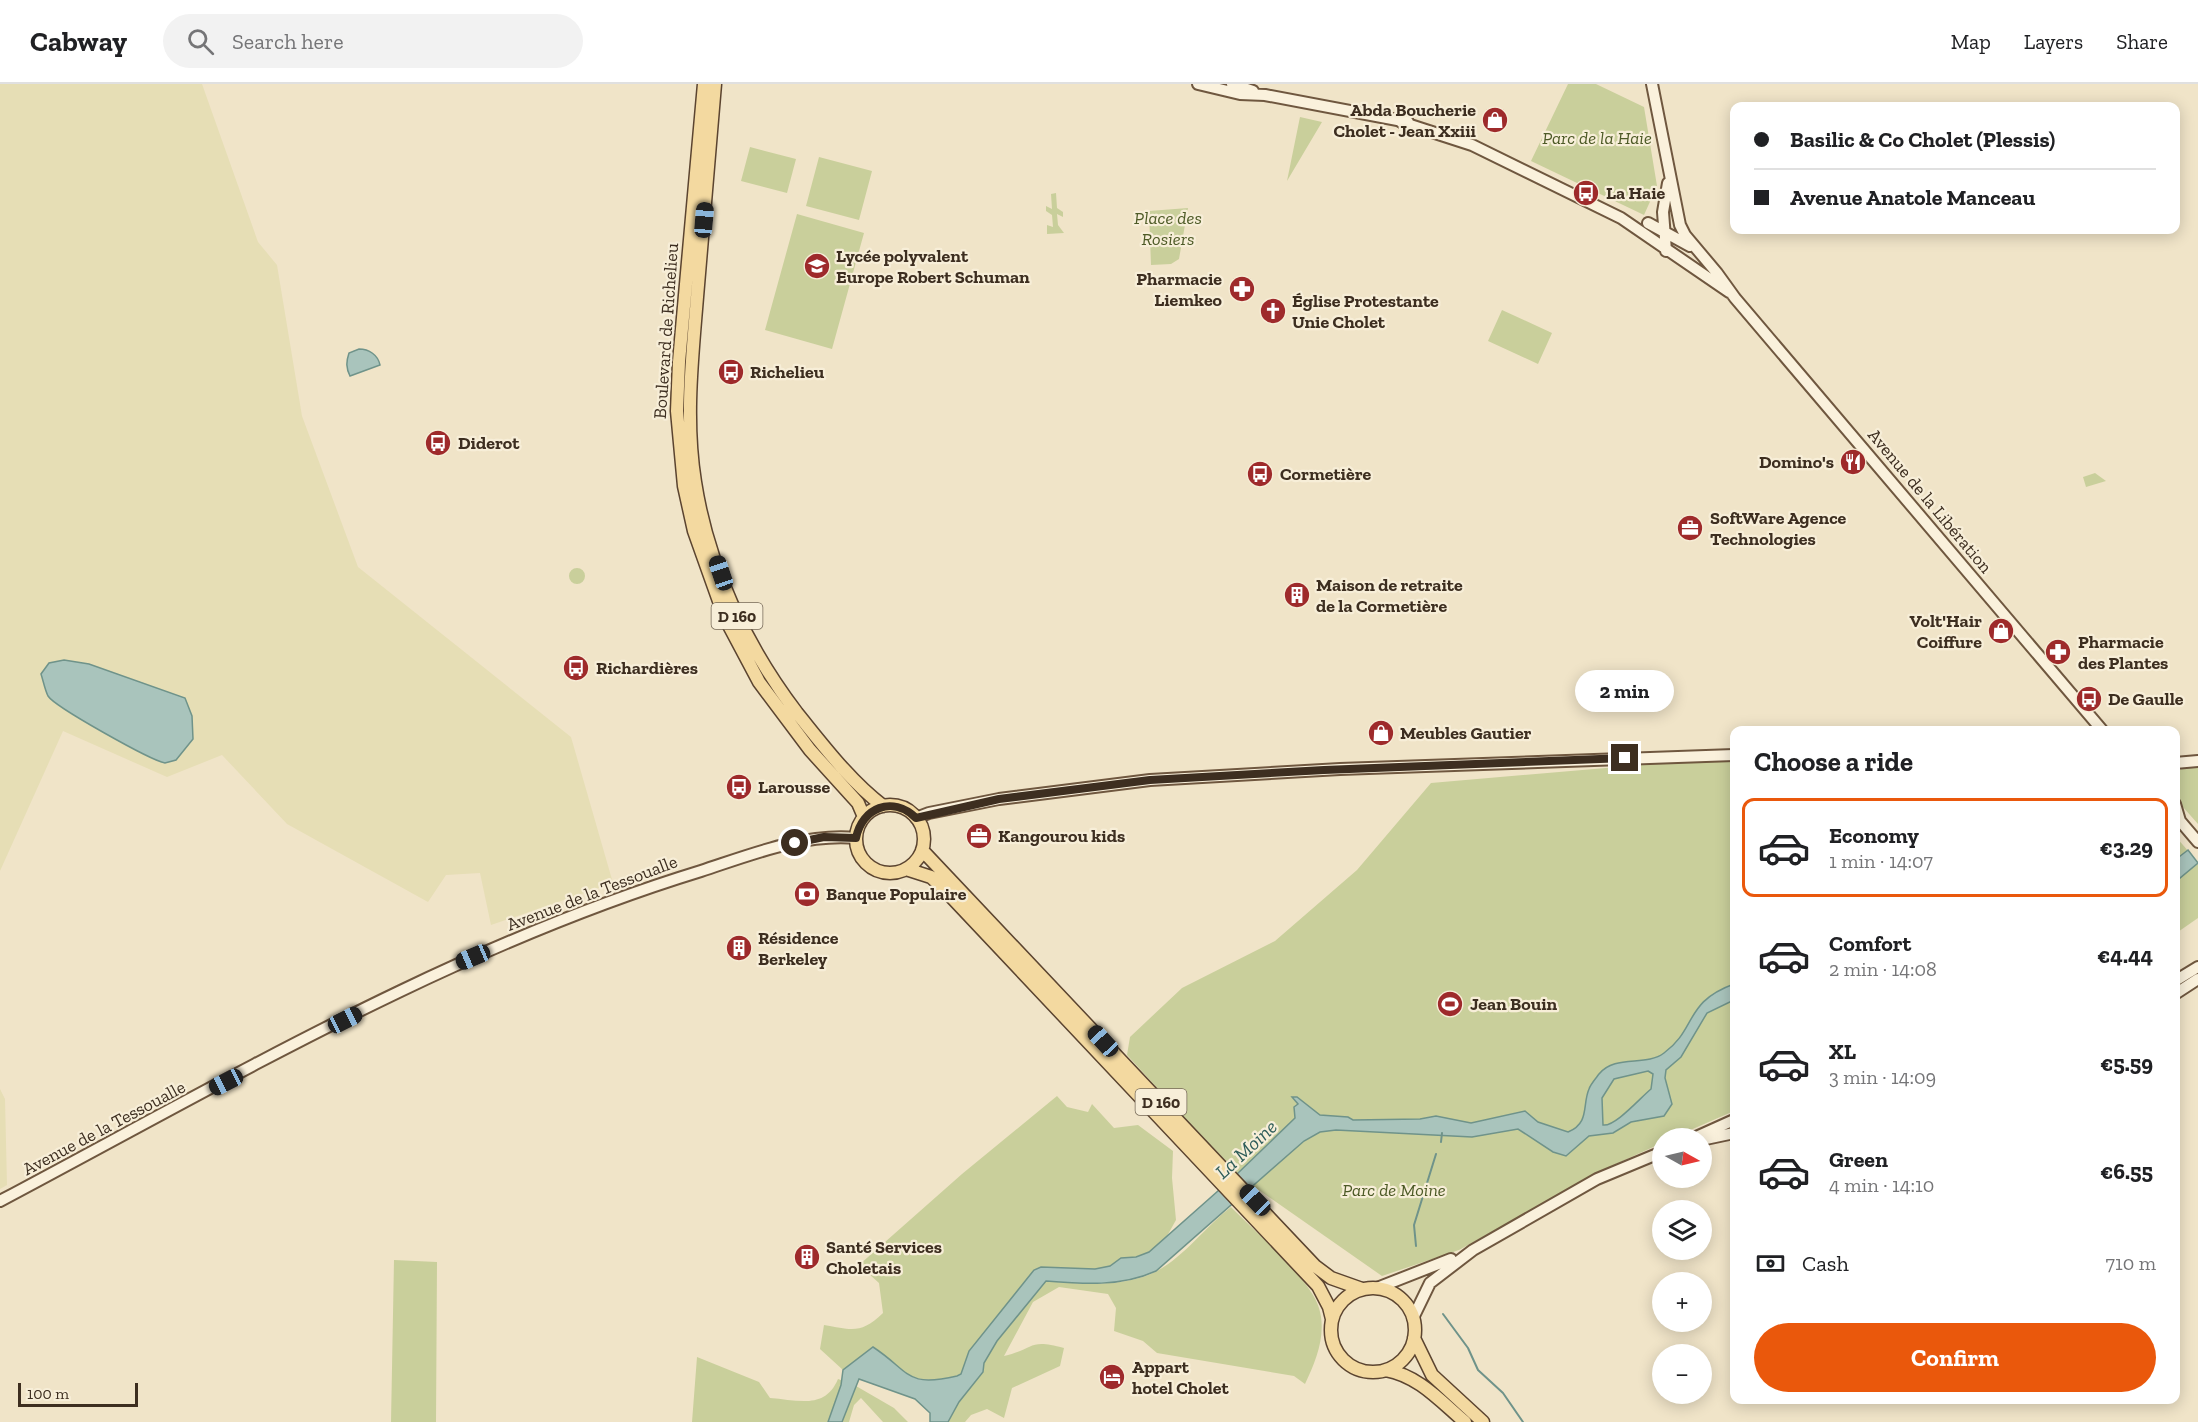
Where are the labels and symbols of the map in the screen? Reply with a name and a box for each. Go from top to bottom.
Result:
place label: Abda Boucherie Cholet - Jean Xxiii [1333,99,1477,142]
shop icon: Abda Boucherie Cholet - Jean Xxiii [1480,105,1510,135]
park label: Parc de la Haie [1542,127,1652,149]
bus stop icon: La Haie [1571,178,1601,208]
place label: La Haie [1606,182,1666,204]
car [693,201,715,239]
park label: Place des Rosiers [1134,207,1202,250]
street label: Boulevard de Richelieu [649,242,683,420]
place label: Lycée polyvalent Europe Robert Schuman [836,245,1030,288]
school or university icon: Lycée polyvalent Europe Robert Schuman [802,251,832,281]
place label: Pharmacie Liemkeo [1136,268,1223,311]
pharmacy icon: Pharmacie Liemkeo [1227,274,1257,304]
place label: Église Protestante Unie Cholet [1292,290,1439,333]
church icon: Église Protestante Unie Cholet [1258,296,1288,326]
bus stop icon: Richelieu [716,357,746,387]
place label: Richelieu [750,361,825,383]
street label: Avenue de la Libération [1863,424,1997,578]
bus stop icon: Diderot [423,428,453,458]
place label: Diderot [458,432,520,454]
restaurant icon: Domino's [1838,447,1868,477]
place label: Domino's [1759,451,1834,473]
bus stop icon: Cormetière [1245,459,1275,489]
place label: Cormetière [1280,463,1372,485]
place label: SoftWare Agence Technologies [1710,507,1847,550]
office icon: SoftWare Agence Technologies [1675,513,1705,543]
car [707,553,735,593]
place label: Maison de retraite de la Cormetière [1316,574,1463,617]
building icon: Maison de retraite de la Cormetière [1282,580,1312,610]
road number: D 160 [712,603,762,629]
place label: Volt'Hair Coiffure [1910,610,1982,653]
shop icon: Volt'Hair Coiffure [1986,616,2016,646]
place label: Pharmacie des Plantes [2078,631,2168,674]
pharmacy icon: Pharmacie des Plantes [2043,637,2073,667]
bus stop icon: Richardières [561,653,591,683]
place label: Richardières [596,657,698,679]
callout: 2 min [1576,671,1674,713]
bus stop icon: De Gaulle [2074,684,2104,714]
place label: De Gaulle [2108,688,2184,710]
shop icon: Meubles Gautier [1366,718,1396,748]
place label: Meubles Gautier [1400,722,1532,744]
route end [1611,744,1638,771]
bus stop icon: Larousse [724,772,754,802]
place label: Larousse [758,776,831,798]
office icon: Kangourou kids [964,821,994,851]
place label: Kangourou kids [998,825,1125,847]
route start [781,829,808,856]
street label: Avenue de la Tessoualle [504,850,680,936]
bank icon: Banque Populaire [792,879,822,909]
place label: Banque Populaire [826,883,967,905]
place label: Résidence Berkeley [758,927,839,970]
building icon: Résidence Berkeley [724,933,754,963]
car [453,942,493,972]
sports icon: Jean Bouin [1435,989,1465,1019]
place label: Jean Bouin [1470,993,1558,1015]
car [325,1004,365,1036]
car [1084,1022,1122,1060]
car [206,1066,246,1098]
street label: Avenue de la Tessoualle [19,1076,189,1180]
road number: D 160 [1136,1089,1186,1115]
water label: La Moine [1210,1114,1282,1184]
north arrow [1652,1128,1712,1188]
park label: Parc de Moine [1342,1179,1446,1201]
car [1236,1181,1274,1219]
place label: Santé Services Choletais [826,1236,942,1279]
building icon: Santé Services Choletais [792,1242,822,1272]
place label: Appart hotel Cholet [1132,1356,1230,1399]
hotel icon: Appart hotel Cholet [1097,1362,1127,1392]
scale bar [18,1380,138,1408]

